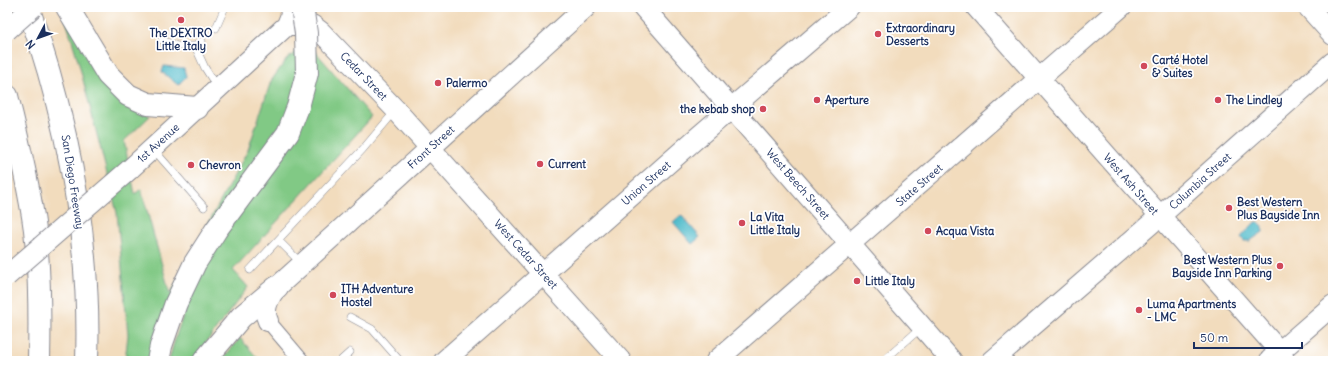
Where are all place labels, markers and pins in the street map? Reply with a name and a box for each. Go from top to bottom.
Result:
marker: The DEXTRO Little Italy [176,15,186,25]
place label: Extraordinary Desserts [886,21,955,48]
place label: The DEXTRO Little Italy [150,26,213,54]
marker: Extraordinary Desserts [873,29,883,39]
place label: Carté Hotel & Suites [1152,53,1208,80]
marker: Carté Hotel & Suites [1139,61,1149,71]
place label: Palermo [446,76,487,90]
marker: Palermo [433,78,443,88]
place label: Aperture [825,93,869,108]
place label: The Lindley [1226,93,1283,108]
marker: Aperture [812,95,822,105]
marker: The Lindley [1213,95,1223,105]
place label: the kebab shop [679,102,755,117]
marker: the kebab shop [758,104,768,114]
place label: Current [548,157,586,171]
place label: Chevron [199,158,241,172]
marker: Current [535,159,545,169]
marker: Chevron [186,160,196,170]
place label: Best Western Plus Bayside Inn [1237,195,1320,223]
marker: Best Western Plus Bayside Inn [1224,203,1234,213]
place label: La Vita Little Italy [750,210,800,238]
marker: La Vita Little Italy [737,218,747,228]
place label: Acqua Vista [936,224,995,239]
marker: Acqua Vista [923,226,933,236]
place label: Best Western Plus Bayside Inn Parking [1172,253,1272,281]
marker: Best Western Plus Bayside Inn Parking [1275,261,1285,271]
place label: Little Italy [865,274,915,289]
marker: Little Italy [852,276,862,286]
place label: ITH Adventure Hostel [341,282,413,309]
marker: ITH Adventure Hostel [328,290,338,300]
place label: Luma Apartments - LMC [1147,297,1236,324]
marker: Luma Apartments - LMC [1134,305,1144,315]

